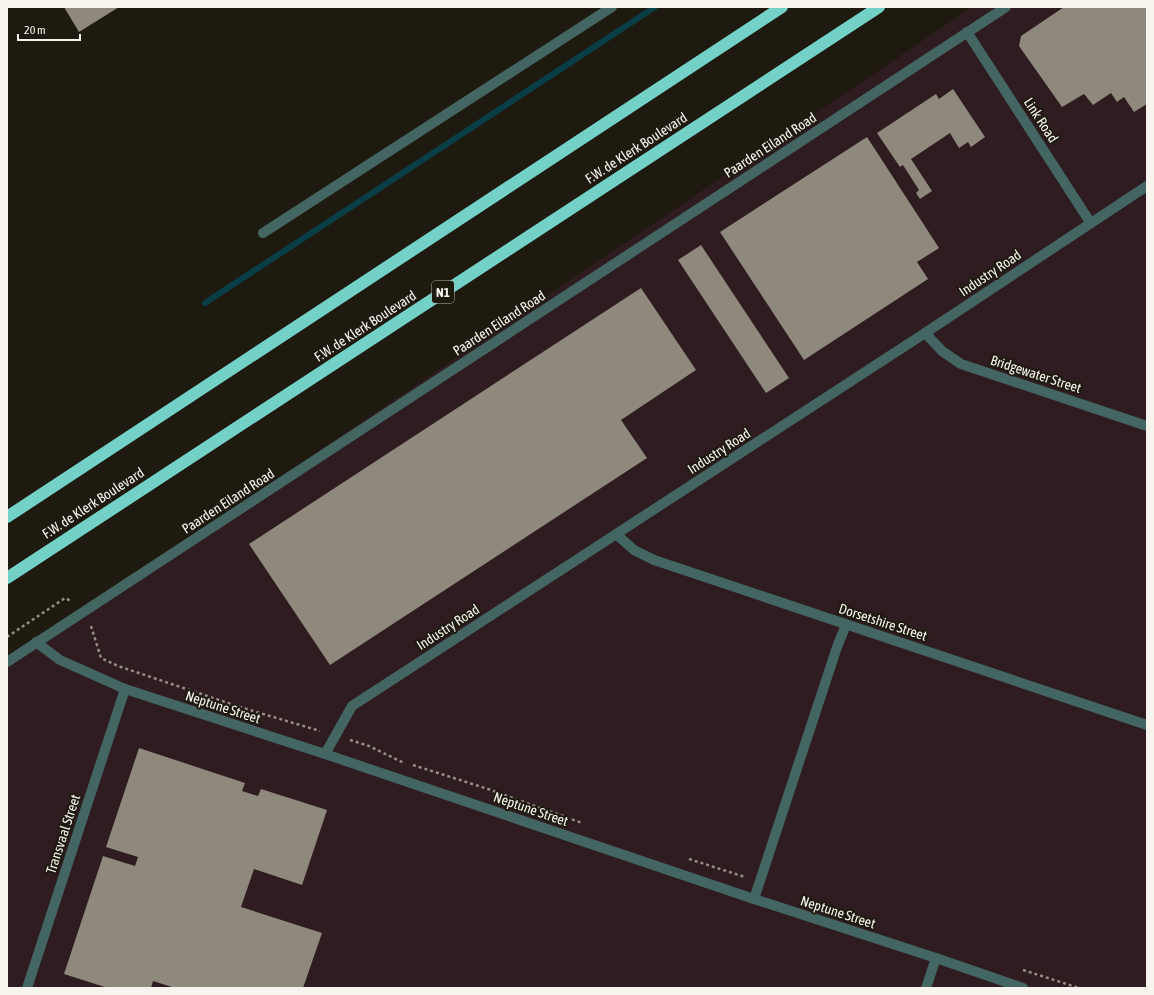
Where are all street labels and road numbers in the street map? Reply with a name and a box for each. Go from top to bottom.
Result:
street label: Link Road [1021,95,1061,145]
street label: F.W. de Klerk Boulevard [582,109,690,187]
street label: Paarden Eiland Road [721,109,819,181]
street label: Industry Road [956,246,1024,300]
road number: N1 [432,281,454,303]
street label: F.W. de Klerk Boulevard [311,287,419,365]
street label: Paarden Eiland Road [450,287,548,359]
street label: Bridgewater Street [989,352,1083,396]
street label: Industry Road [685,425,753,477]
street label: F.W. de Klerk Boulevard [39,464,147,542]
street label: Paarden Eiland Road [179,465,277,537]
street label: Dorsetshire Street [837,600,929,644]
street label: Industry Road [414,601,482,653]
street label: Neptune Street [184,687,262,727]
street label: Neptune Street [492,789,570,829]
street label: Transvaal Street [43,792,83,876]
street label: Neptune Street [799,892,877,932]

